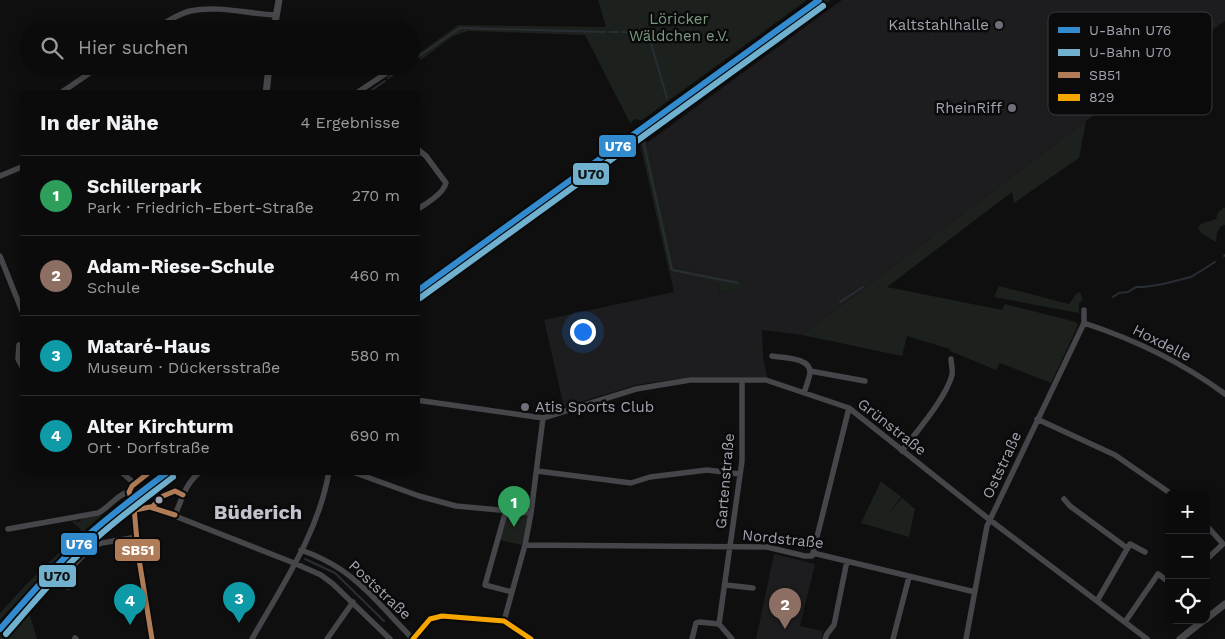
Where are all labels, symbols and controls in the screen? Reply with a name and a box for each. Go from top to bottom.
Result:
park label: Löricker Wäldchen e.V. [629,10,729,45]
legend [1048,12,1212,115]
place label: Kaltstahlhalle [888,16,989,34]
marker: Kaltstahlhalle [993,19,1005,31]
search box [20,20,420,75]
text: U-Bahn U76 [1089,22,1171,38]
icon: search [38,34,66,62]
text: Hier suchen [78,36,189,59]
text: U-Bahn U70 [1089,44,1171,60]
text: SB51 [1089,67,1121,83]
text: 829 [1089,89,1114,105]
place label: RheinRiff [935,99,1002,117]
marker: RheinRiff [1006,102,1018,114]
text: In der Nähe [40,110,159,135]
text: 4 Ergebnisse [300,113,400,132]
line badge: U76 [598,134,637,158]
text: U76 [605,138,632,154]
line badge: U70 [572,162,610,186]
text: U70 [577,166,605,182]
text: Schillerpark [87,175,202,198]
text: 1 [53,186,59,205]
text: 270 m [352,186,400,205]
text: Park · Friedrich-Ebert-Straße [87,198,314,217]
text: Adam-Riese-Schule [87,255,274,278]
text: 2 [51,266,61,285]
text: 460 m [350,266,400,285]
text: Schule [87,278,140,297]
your location [570,319,596,345]
street label: Hoxdelle [1130,321,1194,365]
text: Mataré-Haus [87,335,210,358]
text: 3 [51,346,61,365]
text: 580 m [350,346,400,365]
text: Museum · Dückersstraße [87,358,280,377]
street label: Grünstraße [854,395,930,459]
place label: Atis Sports Club [535,398,654,416]
marker: Atis Sports Club [519,401,531,413]
text: Alter Kirchturm [87,415,234,438]
text: 4 [51,426,61,445]
text: 690 m [350,426,400,445]
street label: Oststraße [979,429,1025,501]
street label: Gartenstraße [712,433,738,529]
text: Ort · Dorfstraße [87,438,210,457]
pin: 1 [498,486,530,527]
map controls [1165,489,1210,624]
button: + [1165,489,1210,534]
unlabelled marker [154,495,164,505]
district label: Büderich [214,500,302,524]
street label: Nordstraße [741,526,825,552]
line badge: U76 [60,532,98,556]
button: − [1165,534,1210,579]
text: U76 [66,536,93,552]
line badge: SB51 [114,538,161,562]
text: SB51 [122,542,154,558]
street label: Poststraße [345,557,415,623]
line badge: U70 [38,564,77,588]
text: U70 [43,568,71,584]
button: locate [1165,579,1210,624]
pin: 3 [223,582,255,623]
pin: 4 [114,584,146,625]
pin: 2 [769,588,801,629]

